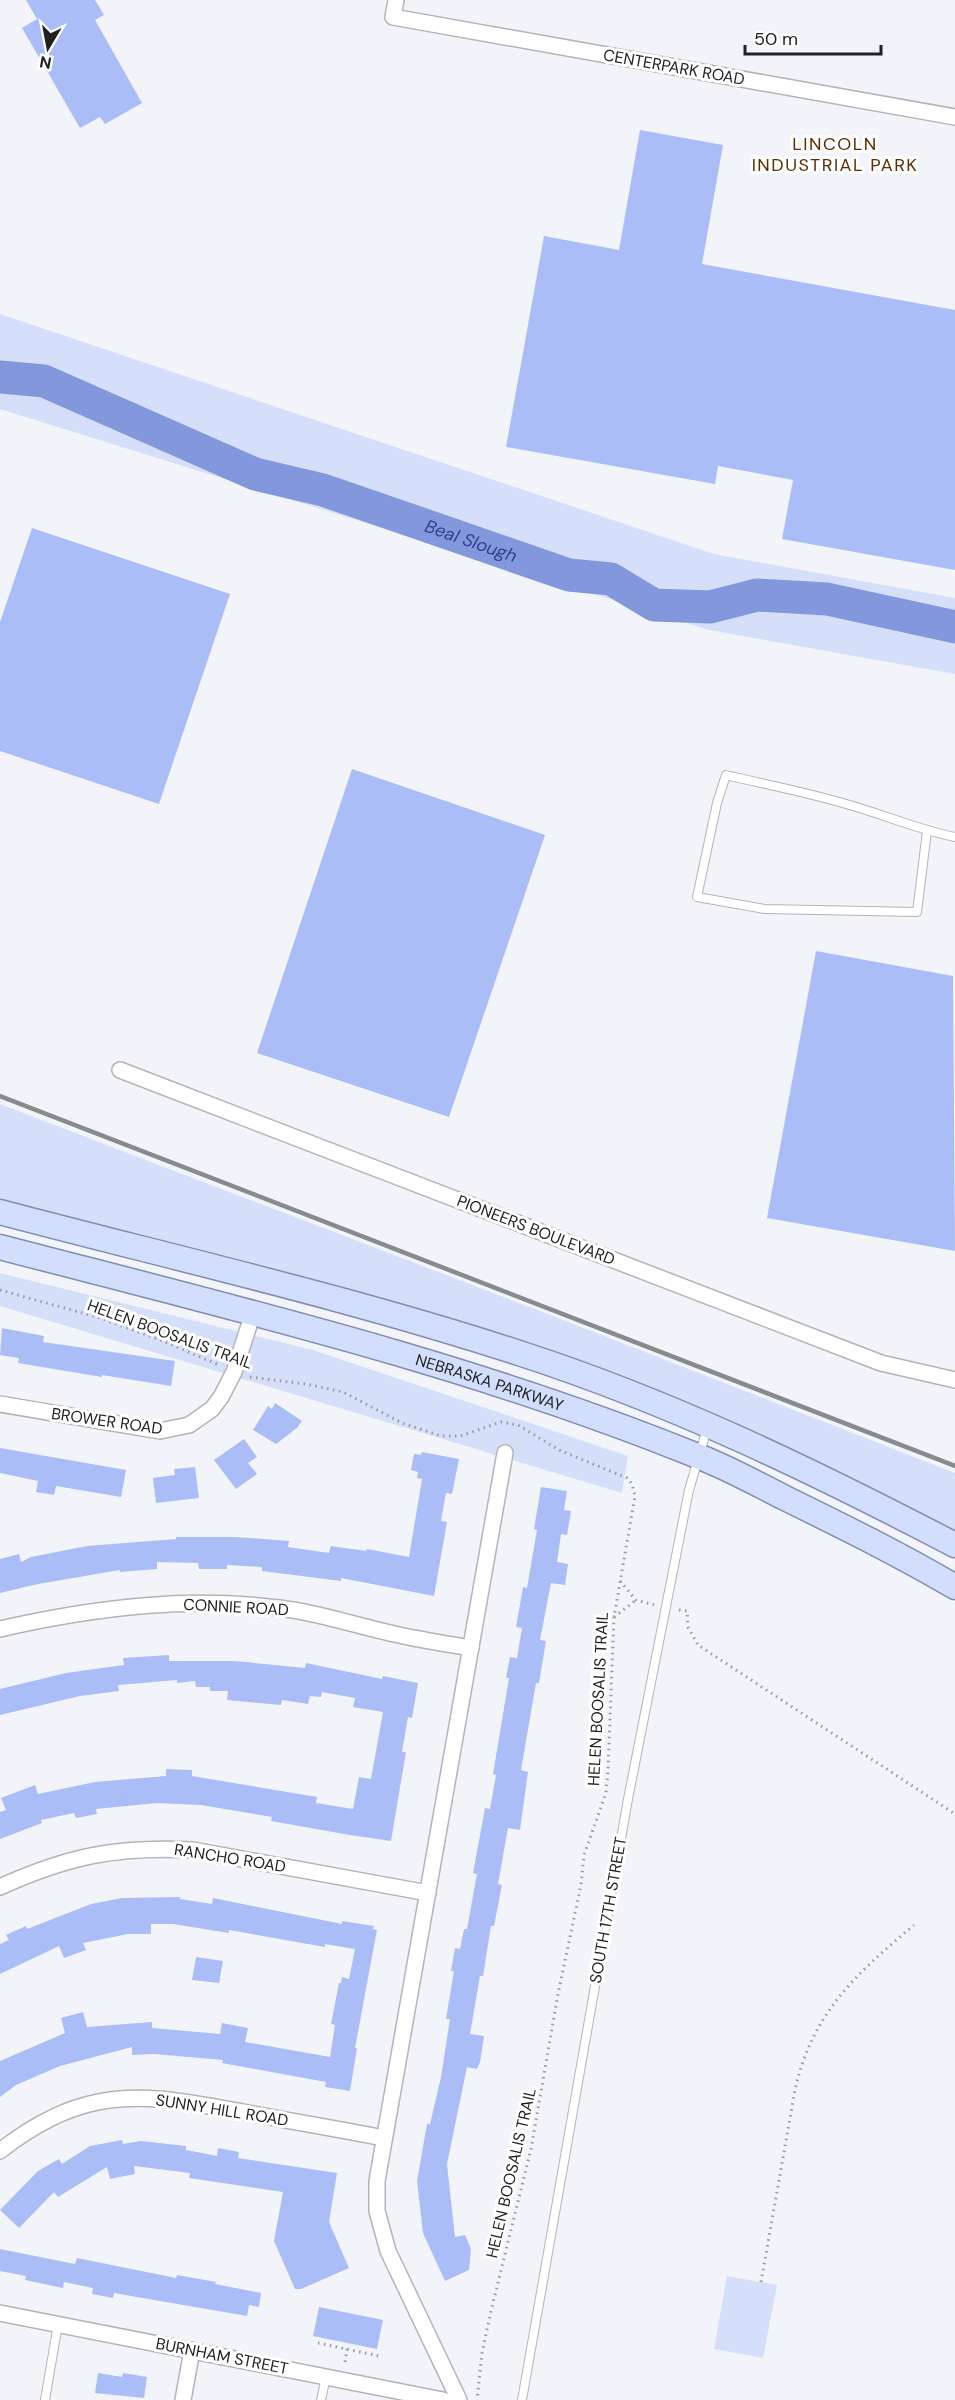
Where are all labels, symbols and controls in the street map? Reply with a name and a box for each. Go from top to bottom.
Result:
north arrow [18,18,78,78]
scale bar [745,18,882,56]
text: 50 m [754,27,798,51]
street label: CENTERPARK ROAD [602,44,746,90]
text: N [38,51,53,74]
district label: LINCOLN INDUSTRIAL PARK [752,132,918,177]
water label: Beal Slough [421,514,520,568]
street label: PIONEERS BOULEVARD [454,1190,618,1270]
street label: HELEN BOOSALIS TRAIL [85,1294,255,1374]
street label: NEBRASKA PARKWAY [413,1349,566,1416]
street label: BROWER ROAD [50,1403,164,1439]
street label: CONNIE ROAD [183,1594,289,1620]
street label: HELEN BOOSALIS TRAIL [583,1612,613,1786]
street label: SOUTH 17TH STREET [585,1835,631,1985]
street label: RANCHO ROAD [173,1839,287,1877]
street label: HELEN BOOSALIS TRAIL [481,2086,541,2260]
street label: SUNNY HILL ROAD [154,2089,290,2131]
street label: BURNHAM STREET [154,2333,290,2379]

